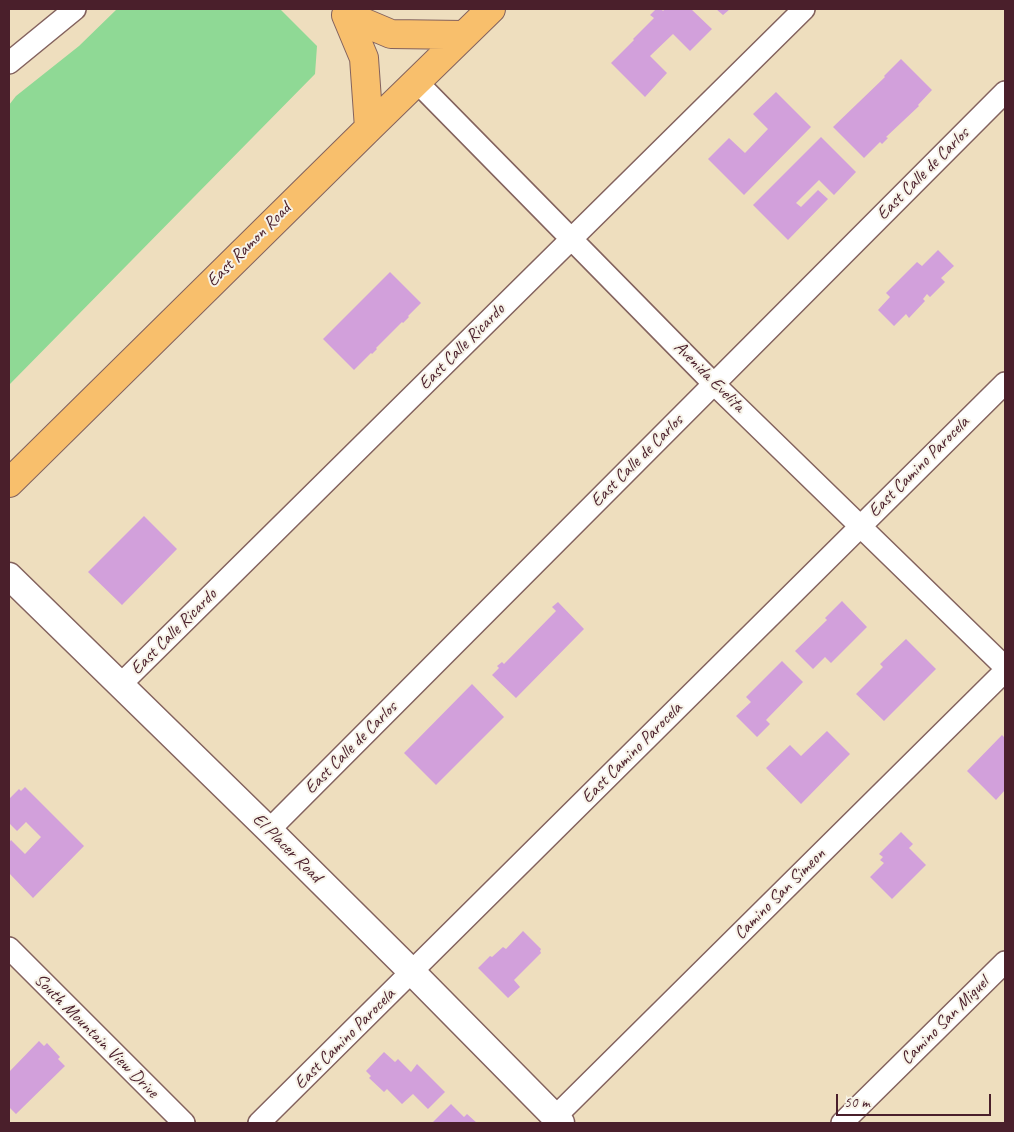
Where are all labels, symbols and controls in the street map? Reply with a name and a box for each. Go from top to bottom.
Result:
street label: East Calle de Carlos [872,123,974,225]
street label: East Ramon Road [202,198,296,292]
street label: East Calle Ricardo [414,299,510,395]
street label: Avenida Evelita [669,337,749,417]
street label: East Calle de Carlos [586,410,688,512]
street label: East Camino Parocela [864,412,974,522]
street label: East Calle Ricardo [126,584,222,680]
street label: East Calle de Carlos [300,697,402,799]
street label: East Camino Parocela [577,698,687,808]
street label: El Placer Road [248,809,326,887]
street label: Camino San Simeon [730,844,830,944]
street label: South Mountain View Drive [29,969,163,1103]
street label: Camino San Miguel [896,972,994,1070]
street label: East Camino Parocela [290,984,400,1094]
scale bar [839,1084,994,1116]
text: 50 m [844,1093,870,1112]

